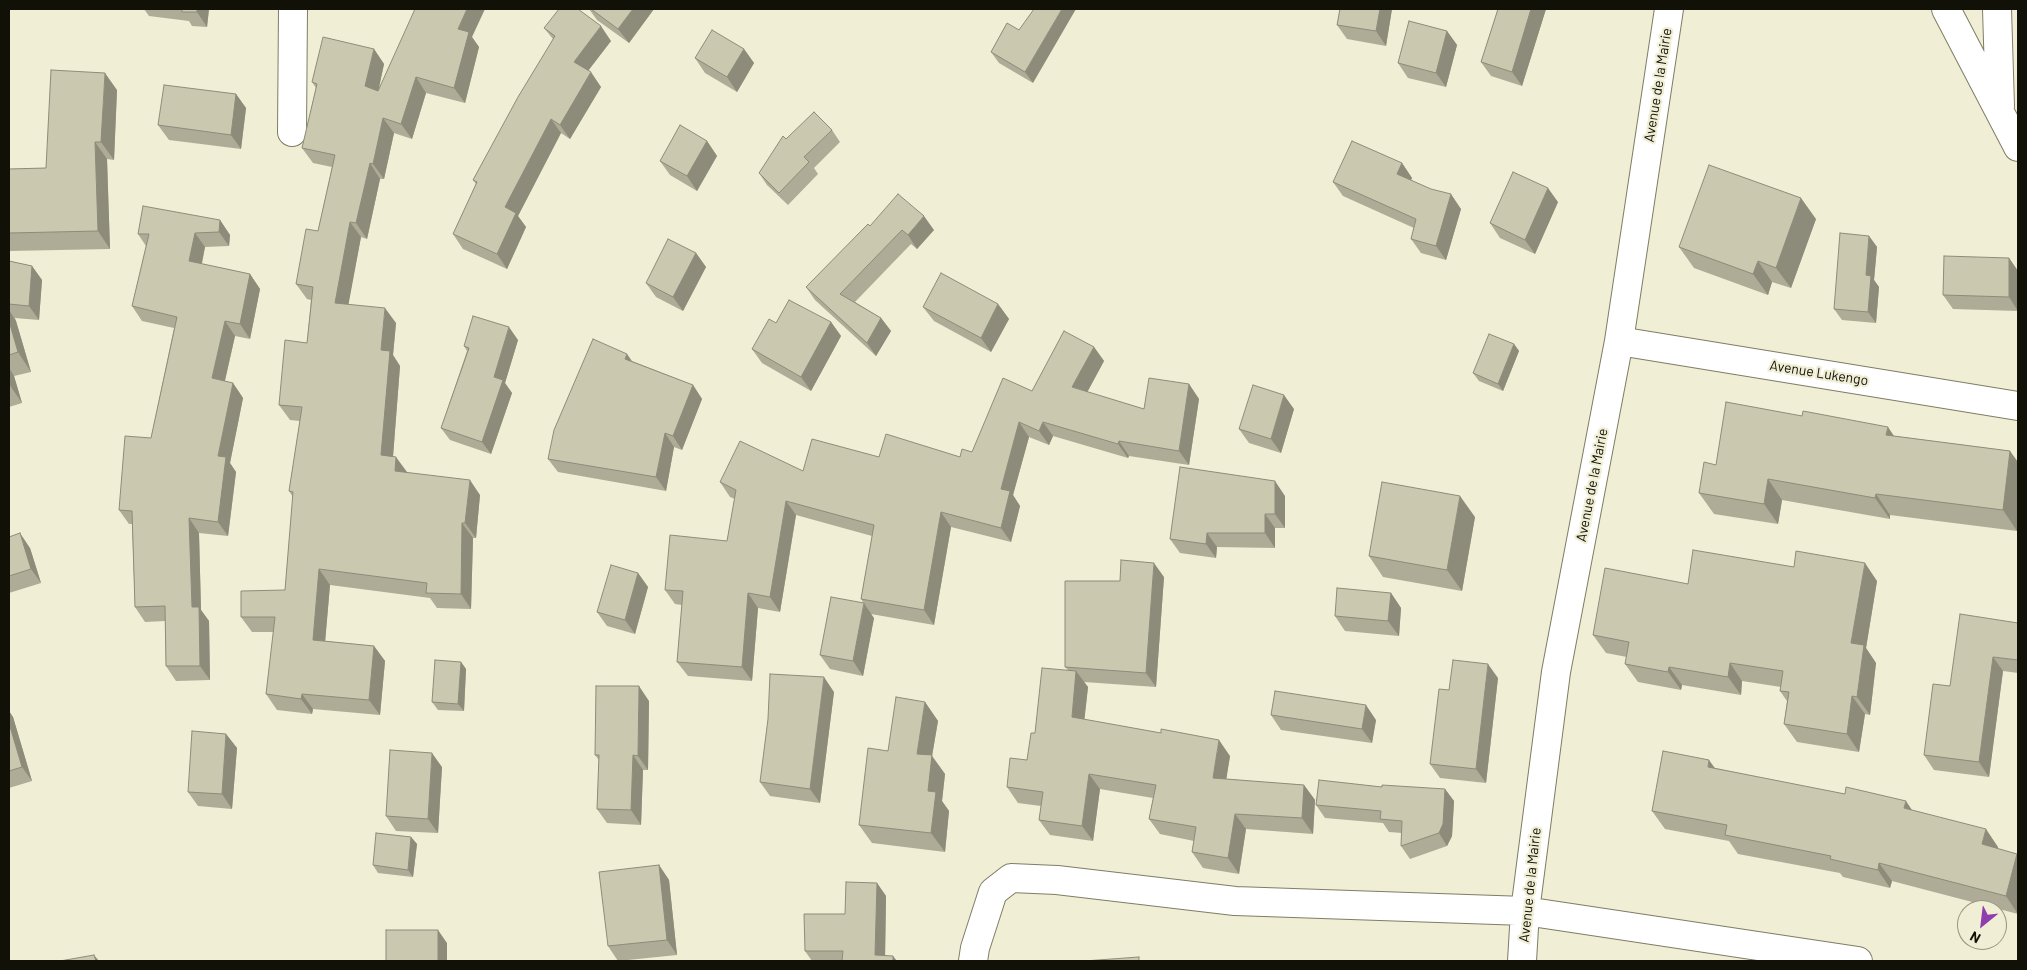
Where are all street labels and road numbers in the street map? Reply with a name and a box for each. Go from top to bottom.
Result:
street label: Avenue de la Mairie [1641,27,1675,143]
street label: Avenue Lukengo [1768,357,1870,389]
street label: Avenue de la Mairie [1573,427,1611,543]
street label: Avenue de la Mairie [1516,827,1544,943]

